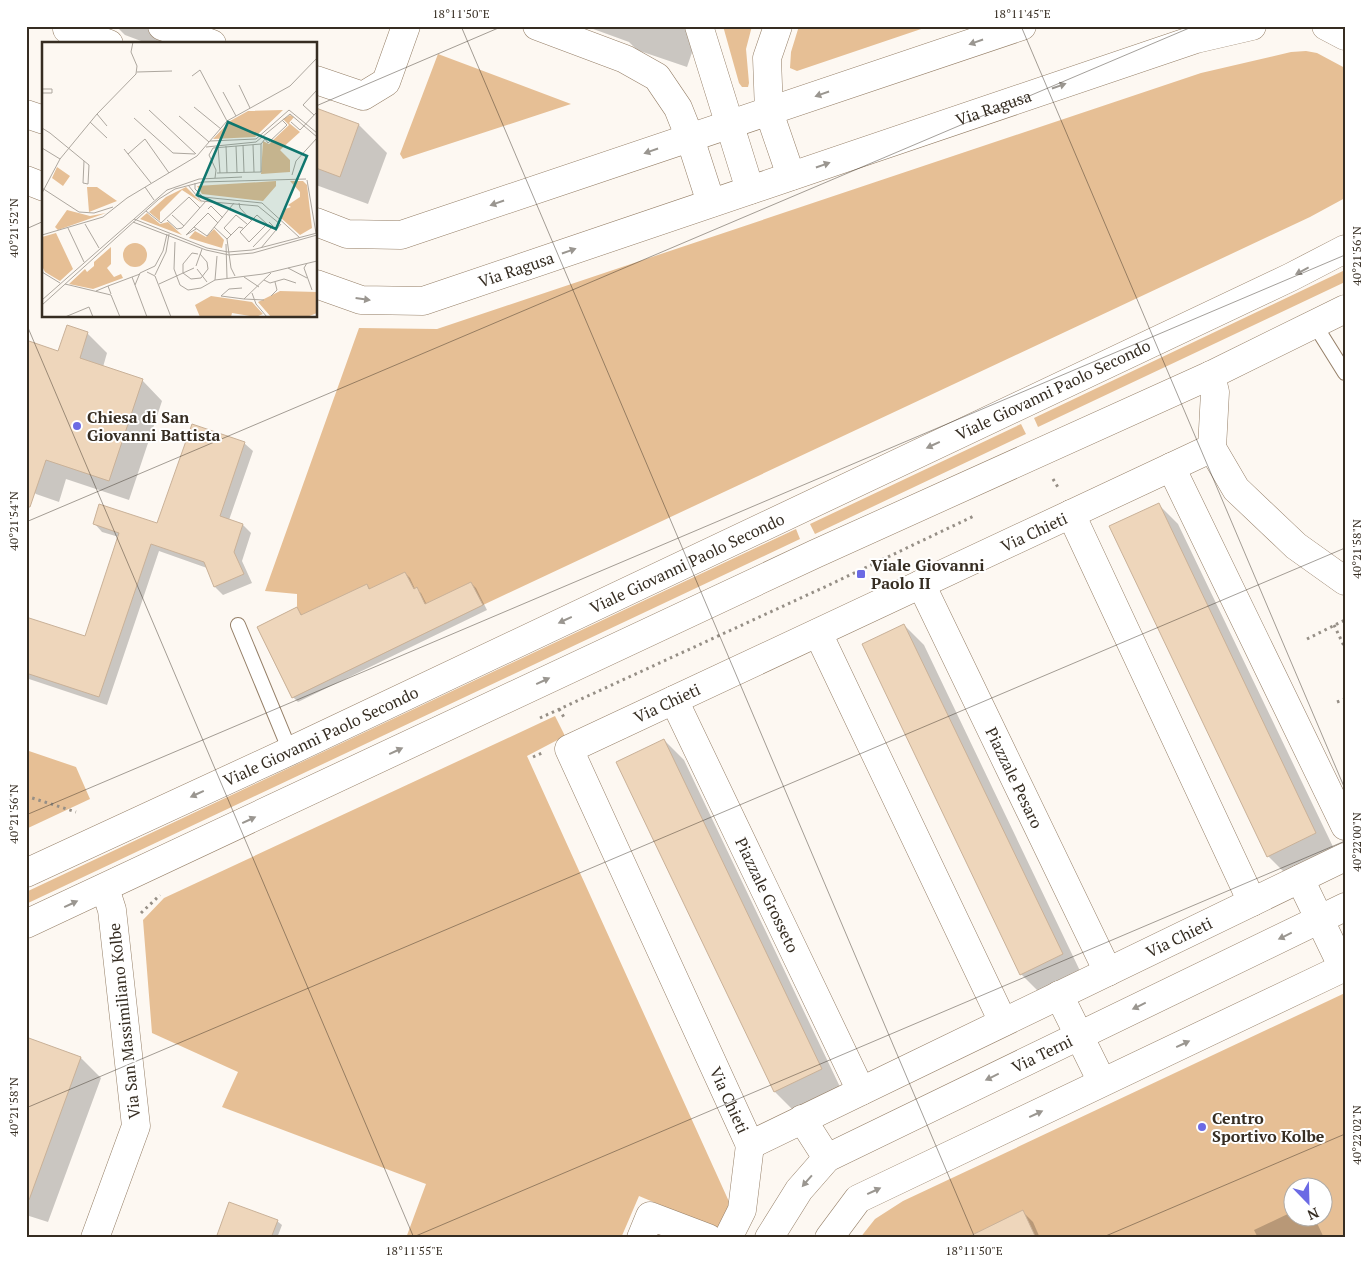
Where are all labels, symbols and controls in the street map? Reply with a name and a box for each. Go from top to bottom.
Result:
text: 18°11'50"E [432,6,490,21]
text: 18°11'45"E [993,6,1051,21]
one-way arrow [968,39,983,46]
inset map [42,42,318,318]
one-way arrow [1052,81,1067,89]
street label: Via Ragusa [953,85,1034,131]
one-way arrow [814,90,829,98]
one-way arrow [643,147,658,155]
one-way arrow [815,161,830,169]
text: 40°21'52"N [6,198,21,258]
one-way arrow [489,199,504,207]
text: 40°21'56"N [1349,226,1364,286]
street label: Via Ragusa [475,246,557,293]
one-way arrow [562,247,577,255]
one-way arrow [1294,267,1309,275]
one-way arrow [355,295,371,303]
street label: Viale Giovanni Paolo Secondo [952,334,1154,445]
place label: Chiesa di San Giovanni Battista [87,406,221,446]
marker: Chiesa di San Giovanni Battista [71,420,83,432]
one-way arrow [926,442,940,450]
text: 40°21'54"N [6,491,21,551]
street label: Viale Giovanni Paolo Secondo [586,507,788,619]
street label: Via Chieti [997,507,1071,557]
text: 40°21'58"N [1349,519,1364,579]
place label: Viale Giovanni Paolo II [871,554,985,594]
marker: Viale Giovanni Paolo II [855,568,867,580]
one-way arrow [558,616,572,624]
one-way arrow [536,677,551,686]
street label: Via Chieti [630,678,704,728]
street label: Viale Giovanni Paolo Secondo [220,681,422,791]
street label: Piazzale Pesaro [981,723,1048,832]
one-way arrow [389,746,403,754]
text: 40°21'56"N [6,784,21,844]
one-way arrow [190,791,204,799]
text: 40°22'00"N [1349,812,1364,872]
one-way arrow [242,816,256,824]
street label: Piazzale Grosseto [730,834,804,956]
one-way arrow [63,899,78,908]
street label: Via Chieti [1142,912,1216,963]
street label: Via San Massimiliano Kolbe [103,922,145,1120]
one-way arrow [1278,932,1292,940]
one-way arrow [1132,1003,1146,1011]
street label: Via Terni [1008,1030,1076,1078]
one-way arrow [1176,1040,1190,1048]
street label: Via Chieti [705,1063,754,1137]
one-way arrow [985,1073,1000,1081]
text: 40°21'58"N [6,1077,21,1137]
text: 40°22'02"N [1349,1105,1364,1165]
place label: Centro Sportivo Kolbe [1212,1107,1325,1147]
one-way arrow [1029,1109,1043,1117]
marker: Centro Sportivo Kolbe [1196,1121,1208,1133]
one-way arrow [801,1175,812,1188]
north arrow [1284,1176,1334,1226]
one-way arrow [867,1187,881,1195]
text: N [1304,1204,1322,1225]
text: 18°11'55"E [385,1243,443,1258]
text: 18°11'50"E [945,1243,1003,1258]

